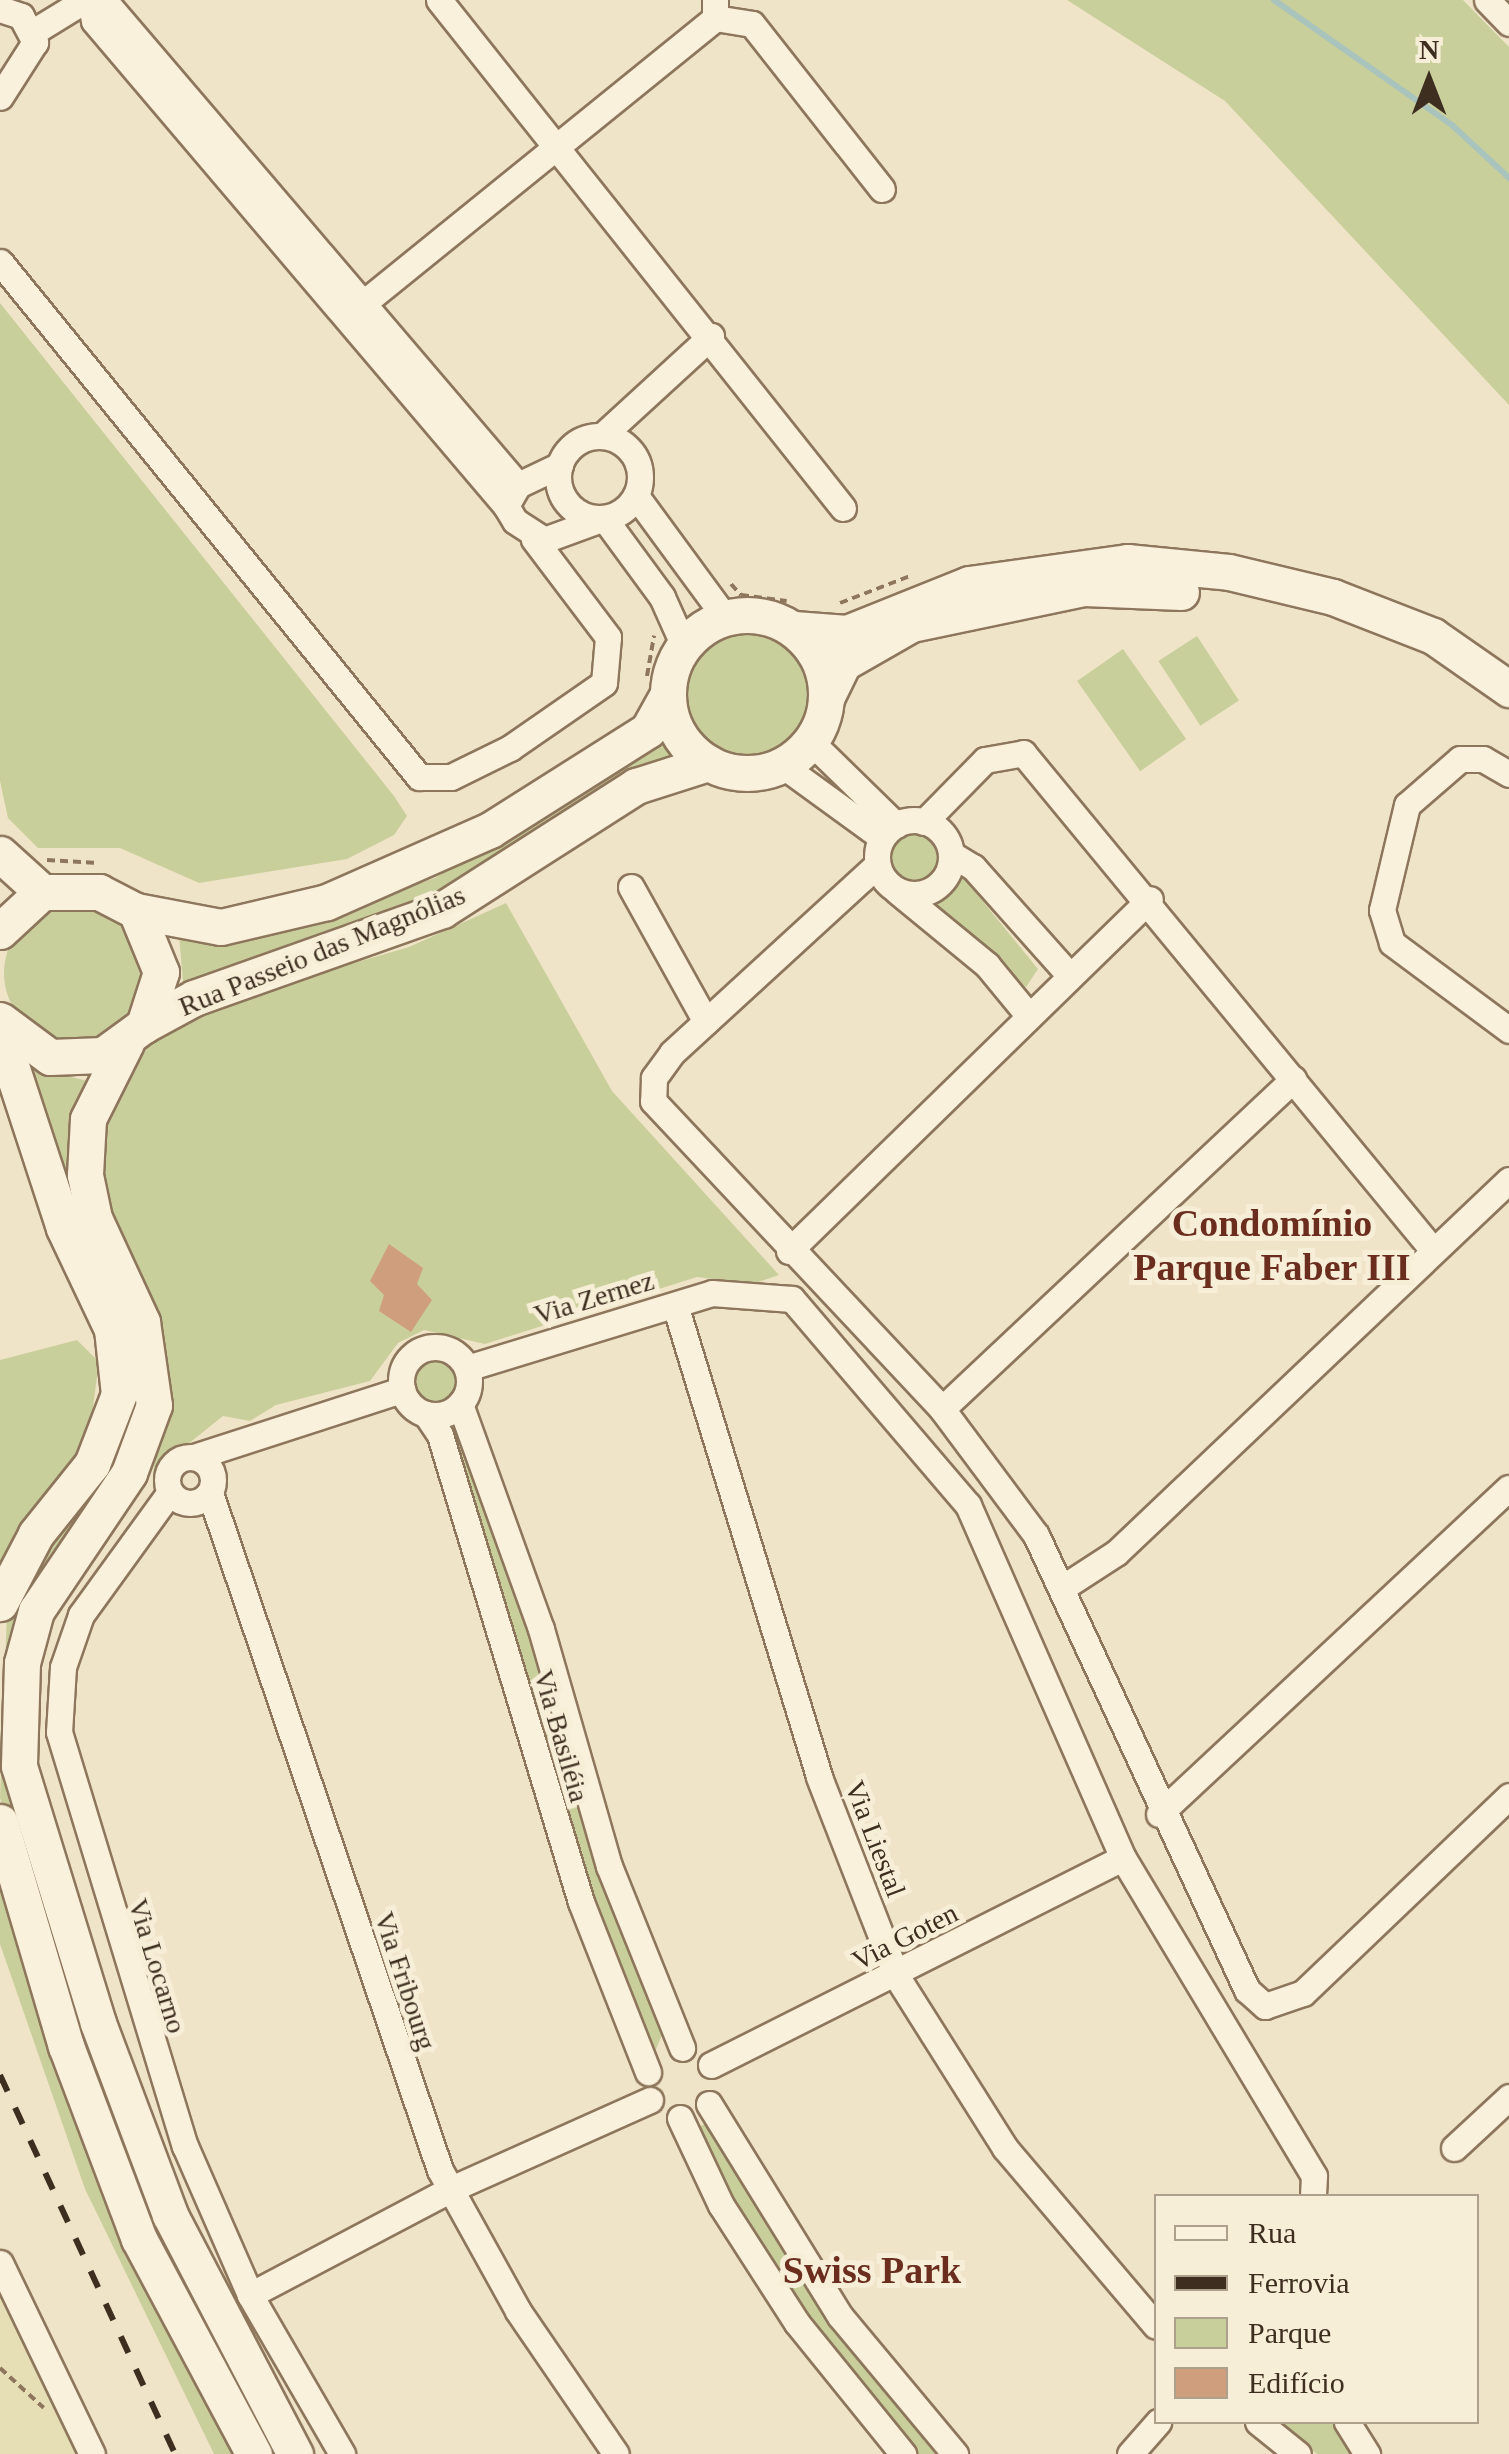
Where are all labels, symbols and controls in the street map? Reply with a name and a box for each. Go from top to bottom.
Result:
north arrow [1379,30,1479,130]
text: N [1419,34,1439,65]
street label: Rua Passeio das Magnólias [174,878,470,1024]
district label: Condomínio Parque Faber III [1133,1201,1411,1290]
street label: Via Zernez [530,1264,658,1332]
street label: Via Basiléia [526,1666,596,1806]
street label: Via Liestal [837,1776,913,1902]
street label: Via Locarno [121,1895,193,2037]
street label: Via Goten [847,1896,963,1978]
street label: Via Fribourg [367,1908,443,2054]
legend [1154,2194,1479,2424]
text: Rua [1248,2216,1296,2249]
district label: Swiss Park [783,2248,961,2294]
text: Ferrovia [1248,2266,1350,2299]
text: Parque [1248,2316,1331,2349]
text: Edifício [1248,2366,1345,2399]

